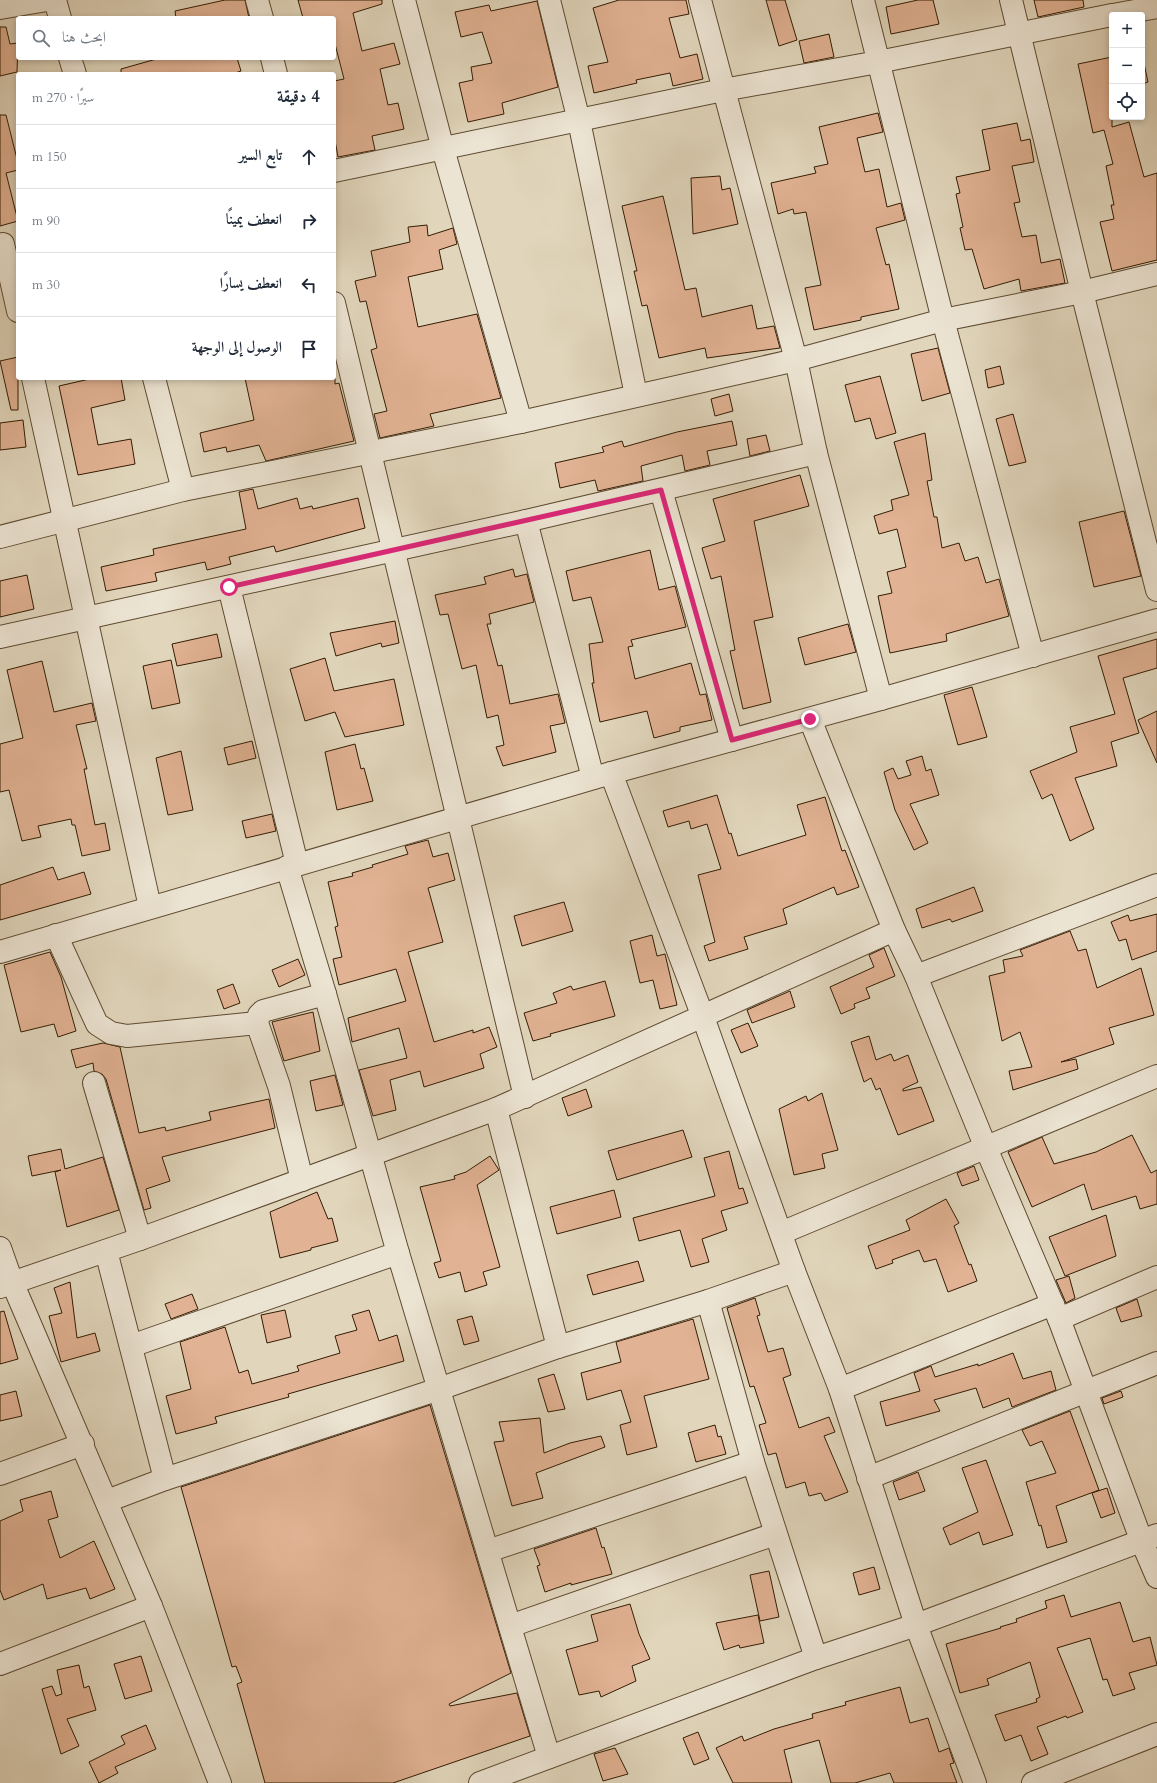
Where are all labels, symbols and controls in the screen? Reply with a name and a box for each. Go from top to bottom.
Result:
map controls [1109,12,1145,120]
button: + [1109,12,1145,48]
search box [16,16,336,60]
icon: search [30,27,52,49]
text: ابحث هنا [62,27,106,47]
button: − [1109,48,1145,84]
button: locate [1109,84,1145,120]
text: 4 دقيقة [277,85,320,108]
text: سيرًا · 270 m [32,89,94,107]
text: تابع السير [239,145,282,165]
icon: ahead [298,146,320,168]
text: 150 m [32,148,66,166]
text: انعطف يمينًا [226,209,282,229]
icon: right [298,210,320,232]
text: 90 m [32,212,60,230]
text: انعطف يسارًا [220,273,282,293]
icon: left [298,274,320,296]
text: 30 m [32,276,60,294]
text: الوصول إلى الوجهة [192,337,282,357]
icon: arrive [298,338,320,360]
route start [220,578,238,596]
route end [801,710,819,728]

